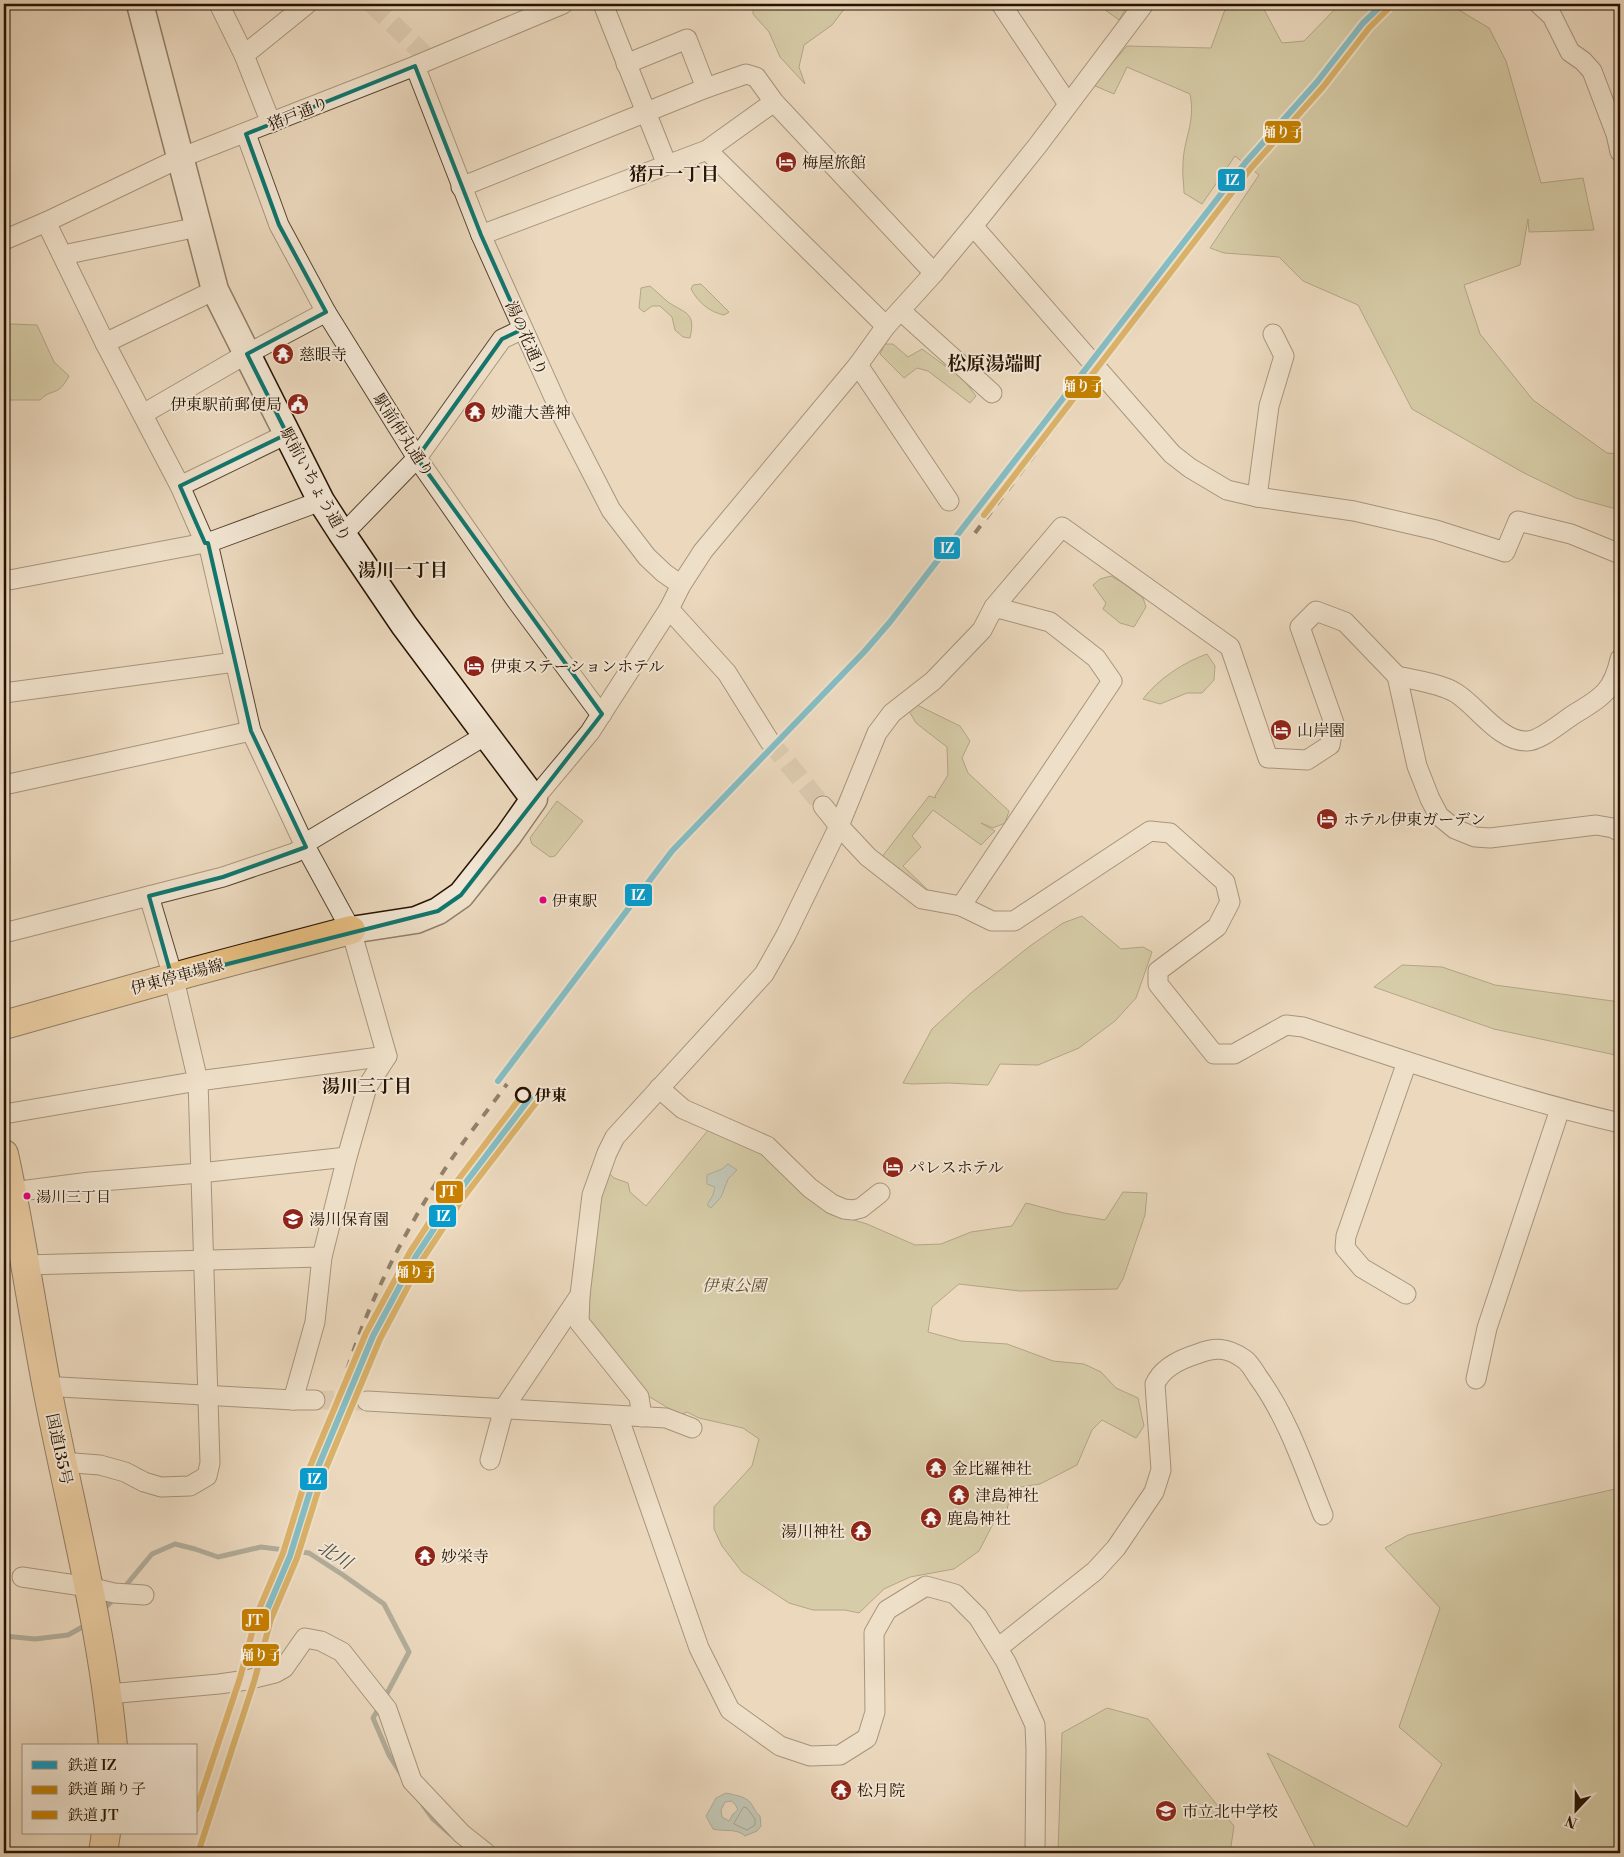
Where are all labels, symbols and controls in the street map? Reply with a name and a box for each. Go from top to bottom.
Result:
street label: 猪戸通り [265,93,332,135]
line badge: 踊り子 [1264,120,1302,144]
text: 踊り子 [1262,124,1304,142]
hotel icon: 梅屋旅館 [774,150,798,174]
place label: 梅屋旅館 [802,153,866,173]
district label: 猪戸一丁目 [629,163,719,186]
line badge: IZ [1217,168,1246,192]
text: IZ [1225,172,1239,190]
street label: 湯の花通り [501,298,551,379]
temple icon: 慈眼寺 [271,342,295,366]
place label: 慈眼寺 [299,345,347,365]
district label: 松原湯端町 [947,352,1043,376]
line badge: 踊り子 [1064,375,1102,399]
text: 踊り子 [1062,378,1104,396]
street label: 駅前仲丸通り [369,390,438,481]
public building icon: 伊東駅前郵便局 [286,392,310,416]
place label: 伊東駅前郵便局 [170,395,282,415]
temple icon: 妙瀧大善神 [463,400,487,424]
place label: 妙瀧大善神 [491,403,571,423]
street label: 駅前いちょう通り [275,424,355,545]
line badge: IZ [933,536,961,560]
text: IZ [940,540,954,558]
district label: 湯川一丁目 [358,559,448,582]
hotel icon: 伊東ステーションホテル [462,654,486,678]
place label: 伊東ステーションホテル [490,657,664,677]
hotel icon: 山岸園 [1269,718,1293,742]
place label: 山岸園 [1297,721,1345,741]
hotel icon: ホテル伊東ガーデン [1315,807,1339,831]
place label: ホテル伊東ガーデン [1343,810,1486,830]
line badge: IZ [624,883,653,907]
text: IZ [631,887,645,905]
place label: 伊東駅 [552,892,597,911]
marker: 伊東駅 [538,895,548,905]
street label: 伊東停車場線 [128,955,226,999]
district label: 湯川三丁目 [322,1075,412,1098]
place label: 伊東 [535,1086,567,1106]
marker: 伊東 [515,1087,531,1103]
hotel icon: パレスホテル [881,1155,905,1179]
place label: パレスホテル [909,1158,1004,1178]
line badge: JT [435,1180,464,1204]
text: JT [439,1183,457,1201]
place label: 湯川三丁目 [36,1188,111,1207]
marker: 湯川三丁目 [22,1191,32,1201]
line badge: IZ [428,1204,457,1228]
school or university icon: 湯川保育園 [281,1207,305,1231]
text: IZ [436,1208,450,1226]
place label: 湯川保育園 [309,1210,389,1230]
line badge: 踊り子 [397,1260,435,1284]
text: 踊り子 [395,1264,437,1282]
park label: 伊東公園 [702,1276,769,1296]
street label: 国道135号 [42,1412,76,1487]
temple icon: 金比羅神社 [924,1456,948,1480]
place label: 金比羅神社 [952,1459,1032,1479]
line badge: IZ [299,1467,328,1491]
text: IZ [307,1471,321,1489]
temple icon: 津島神社 [947,1483,971,1507]
place label: 津島神社 [975,1486,1039,1506]
temple icon: 鹿島神社 [919,1506,943,1530]
place label: 鹿島神社 [947,1509,1011,1529]
temple icon: 湯川神社 [849,1519,873,1543]
place label: 湯川神社 [781,1522,845,1542]
water label: 北川 [313,1536,358,1576]
temple icon: 妙栄寺 [413,1544,437,1568]
place label: 妙栄寺 [441,1547,489,1567]
line badge: JT [241,1608,270,1632]
text: JT [245,1612,263,1630]
line badge: 踊り子 [242,1643,280,1667]
text: 踊り子 [240,1647,282,1665]
legend [22,1744,198,1834]
text: 鉄道 IZ [68,1756,117,1775]
temple icon: 松月院 [829,1778,853,1802]
text: 鉄道 踊り子 [68,1780,146,1799]
place label: 松月院 [857,1781,905,1801]
north arrow [1552,1784,1602,1834]
school or university icon: 市立北中学校 [1154,1799,1178,1823]
place label: 市立北中学校 [1182,1802,1278,1822]
text: 鉄道 JT [68,1806,119,1825]
text: N [1563,1811,1580,1832]

